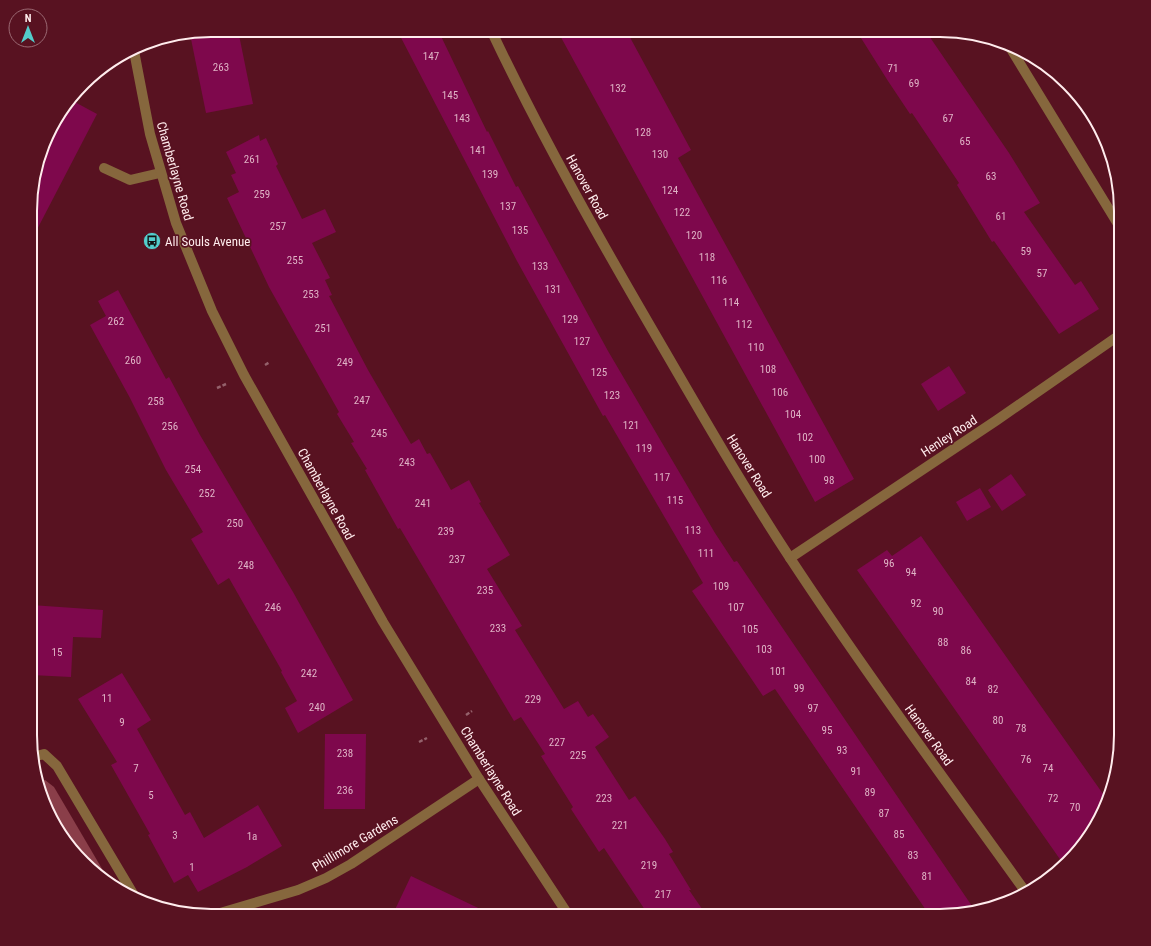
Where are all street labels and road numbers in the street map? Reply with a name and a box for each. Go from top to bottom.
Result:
street label: Chamberlayne Road [154,120,196,222]
street label: Hanover Road [563,152,611,222]
street label: Henley Road [918,412,980,460]
street label: Hanover Road [724,432,774,500]
street label: Chamberlayne Road [295,446,357,542]
street label: Hanover Road [902,702,956,768]
street label: Chamberlayne Road [458,724,524,818]
street label: Phillimore Gardens [309,812,401,874]

